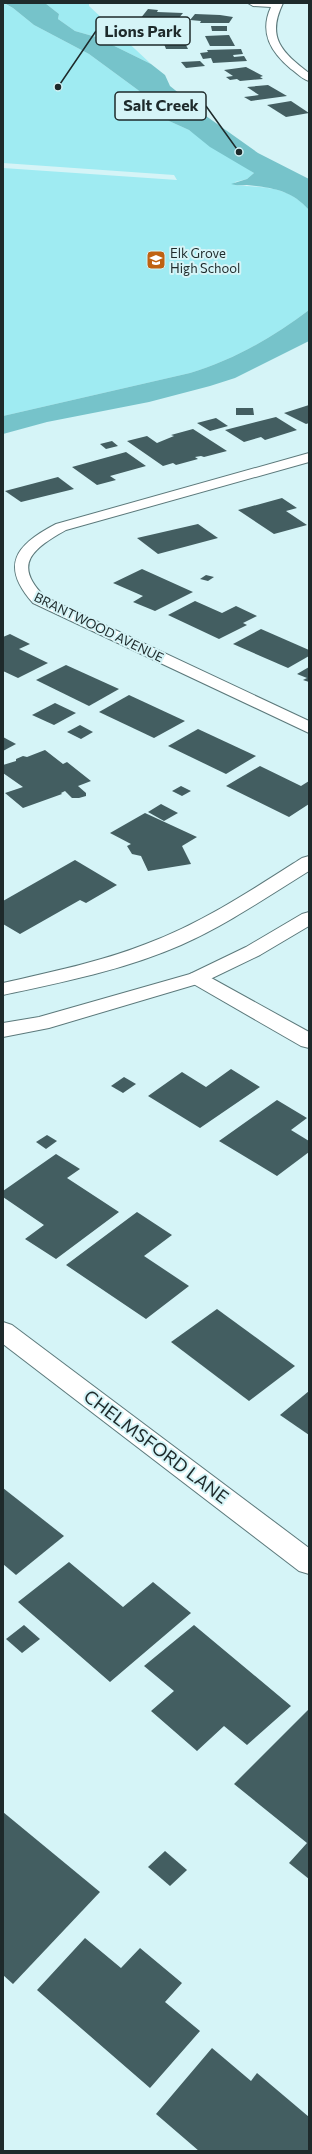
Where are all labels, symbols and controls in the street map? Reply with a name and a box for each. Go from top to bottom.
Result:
callout: Lions Park [96,17,190,45]
text: Lions Park [104,21,183,40]
callout: Salt Creek [115,92,206,120]
text: Salt Creek [123,95,200,114]
place label: Elk Grove High School [170,245,240,276]
school or university icon: Elk Grove High School [145,249,167,271]
street label: BRANTWOOD AVENUE [32,589,166,665]
street label: CHELMSFORD LANE [80,1385,233,1508]

